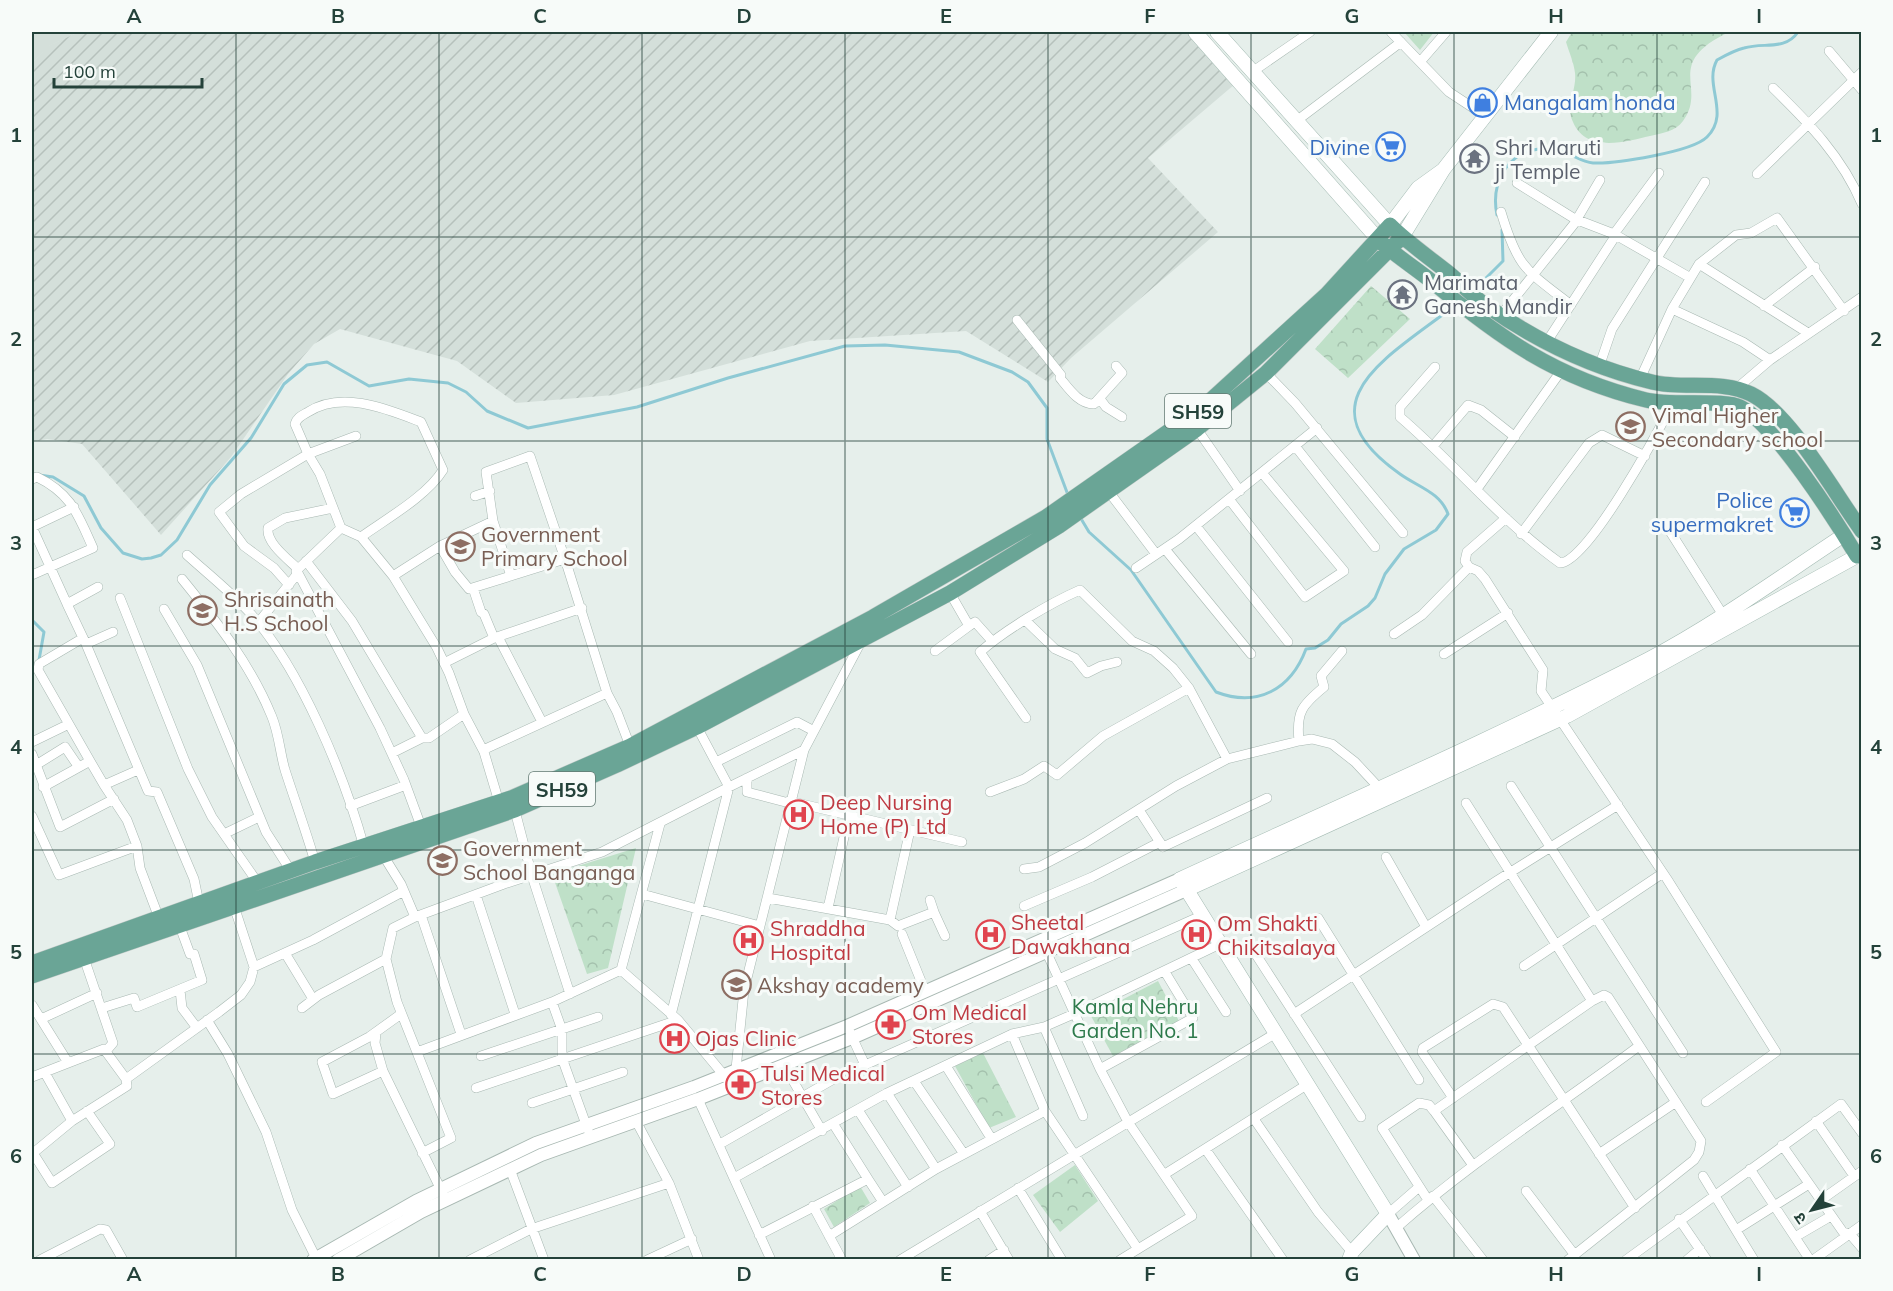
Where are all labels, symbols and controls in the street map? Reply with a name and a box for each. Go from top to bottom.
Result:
text: A [127,3,142,28]
text: B [331,3,345,28]
text: C [533,3,547,28]
text: D [736,3,752,28]
text: E [940,3,952,28]
text: F [1144,3,1156,28]
text: G [1345,3,1359,28]
text: H [1548,3,1564,28]
text: I [1756,3,1762,28]
scale bar [54,51,202,89]
text: 100 m [63,60,116,83]
shop icon: Mangalam honda [1467,86,1499,118]
place label: Mangalam honda [1504,89,1676,115]
text: 1 [10,122,22,147]
text: 1 [1870,122,1882,147]
supermarket icon: Divine [1375,131,1407,163]
place label: Divine [1309,134,1370,160]
place label: Shri Maruti ji Temple [1493,134,1601,184]
temple icon: Shri Maruti ji Temple [1458,143,1490,175]
place label: Marimata Ganesh Mandir [1424,269,1572,319]
temple icon: Marimata Ganesh Mandir [1387,278,1419,310]
text: 2 [10,326,22,351]
text: 2 [1870,326,1882,351]
road number: SH59 [1165,394,1231,428]
place label: Vimal Higher Secondary school [1652,402,1823,452]
school or university icon: Vimal Higher Secondary school [1615,411,1647,443]
place label: Police supermakret [1651,487,1773,537]
supermarket icon: Police supermakret [1778,496,1810,528]
place label: Government Primary School [481,521,628,571]
text: 3 [10,530,22,555]
school or university icon: Government Primary School [444,530,476,562]
text: 3 [1870,530,1882,555]
place label: Shrisainath H.S School [224,586,335,636]
school or university icon: Shrisainath H.S School [187,595,219,627]
text: 4 [10,734,22,759]
text: 4 [1870,734,1882,759]
road number: SH59 [529,772,595,806]
place label: Deep Nursing Home (P) Ltd [820,789,952,839]
hospital icon: Deep Nursing Home (P) Ltd [783,798,815,830]
place label: Government School Banganga [463,835,635,885]
school or university icon: Government School Banganga [426,844,458,876]
place label: Sheetal Dawakhana [1011,909,1130,959]
place label: Om Shakti Chikitsalaya [1217,910,1336,960]
place label: Shraddha Hospital [770,915,866,965]
hospital icon: Sheetal Dawakhana [974,918,1006,950]
hospital icon: Om Shakti Chikitsalaya [1180,919,1212,951]
hospital icon: Shraddha Hospital [733,924,765,956]
text: 5 [10,939,22,964]
text: 5 [1870,939,1882,964]
school or university icon: Akshay academy [720,969,752,1001]
place label: Akshay academy [757,972,924,998]
park label: Kamla Nehru Garden No. 1 [1071,993,1199,1043]
place label: Om Medical Stores [912,999,1027,1049]
pharmacy icon: Om Medical Stores [875,1008,907,1040]
hospital icon: Ojas Clinic [658,1022,690,1054]
place label: Ojas Clinic [695,1025,797,1051]
place label: Tulsi Medical Stores [761,1060,885,1110]
pharmacy icon: Tulsi Medical Stores [724,1069,756,1101]
text: 6 [10,1143,22,1168]
text: 6 [1870,1143,1882,1168]
north arrow [1782,1180,1842,1240]
text: उ [1788,1209,1811,1228]
text: A [127,1261,142,1286]
text: B [331,1261,345,1286]
text: C [533,1261,547,1286]
text: D [736,1261,752,1286]
text: E [940,1261,952,1286]
text: F [1144,1261,1156,1286]
text: G [1345,1261,1359,1286]
text: H [1548,1261,1564,1286]
text: I [1756,1261,1762,1286]

